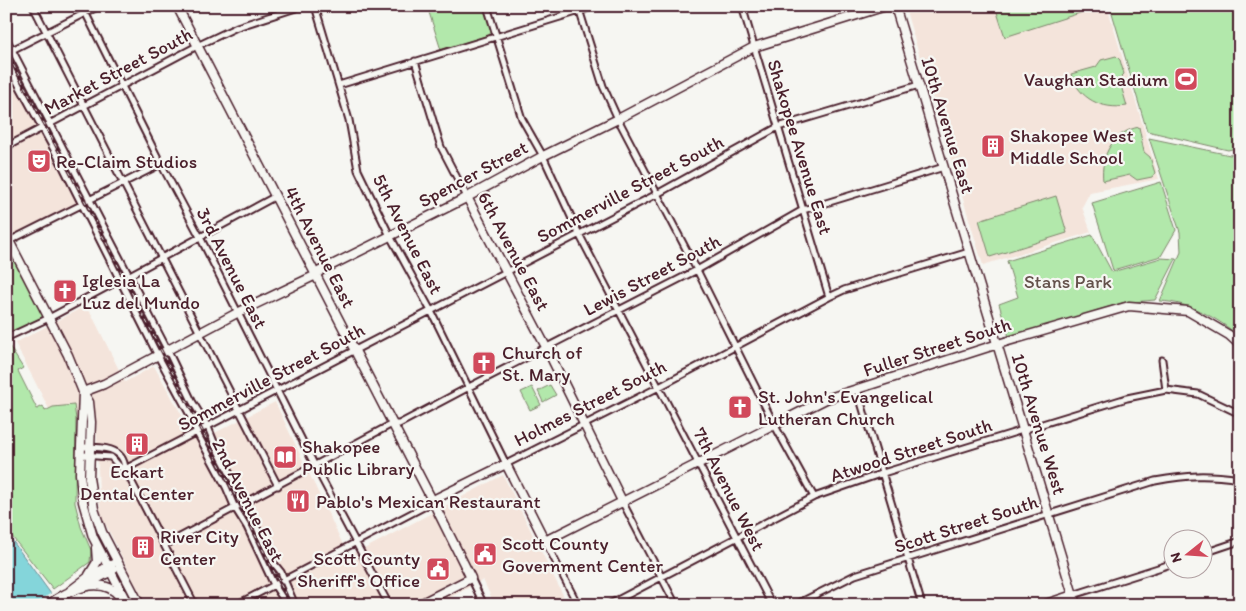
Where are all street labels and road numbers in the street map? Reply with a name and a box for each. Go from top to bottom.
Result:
street label: Market Street South [40,22,196,120]
street label: 10th Avenue East [916,54,980,196]
street label: Shakopee Avenue East [762,57,838,237]
street label: Sommerville Street South [533,130,728,248]
street label: Spencer Street [414,136,532,212]
street label: 5th Avenue East [368,170,448,298]
street label: 4th Avenue East [280,182,360,312]
street label: 6th Avenue East [473,187,555,315]
street label: 3rd Avenue East [192,204,272,332]
street label: Lewis Street South [579,229,725,321]
street label: Fuller Street South [860,312,1014,382]
street label: Sommerville Street South [174,318,369,436]
street label: 10th Avenue West [1007,351,1071,497]
street label: Holmes Street South [510,355,670,451]
street label: Atwood Street South [827,413,995,487]
street label: 7th Avenue West [688,423,770,555]
street label: 2nd Avenue East [207,434,289,566]
street label: Scott Street South [891,490,1041,558]

